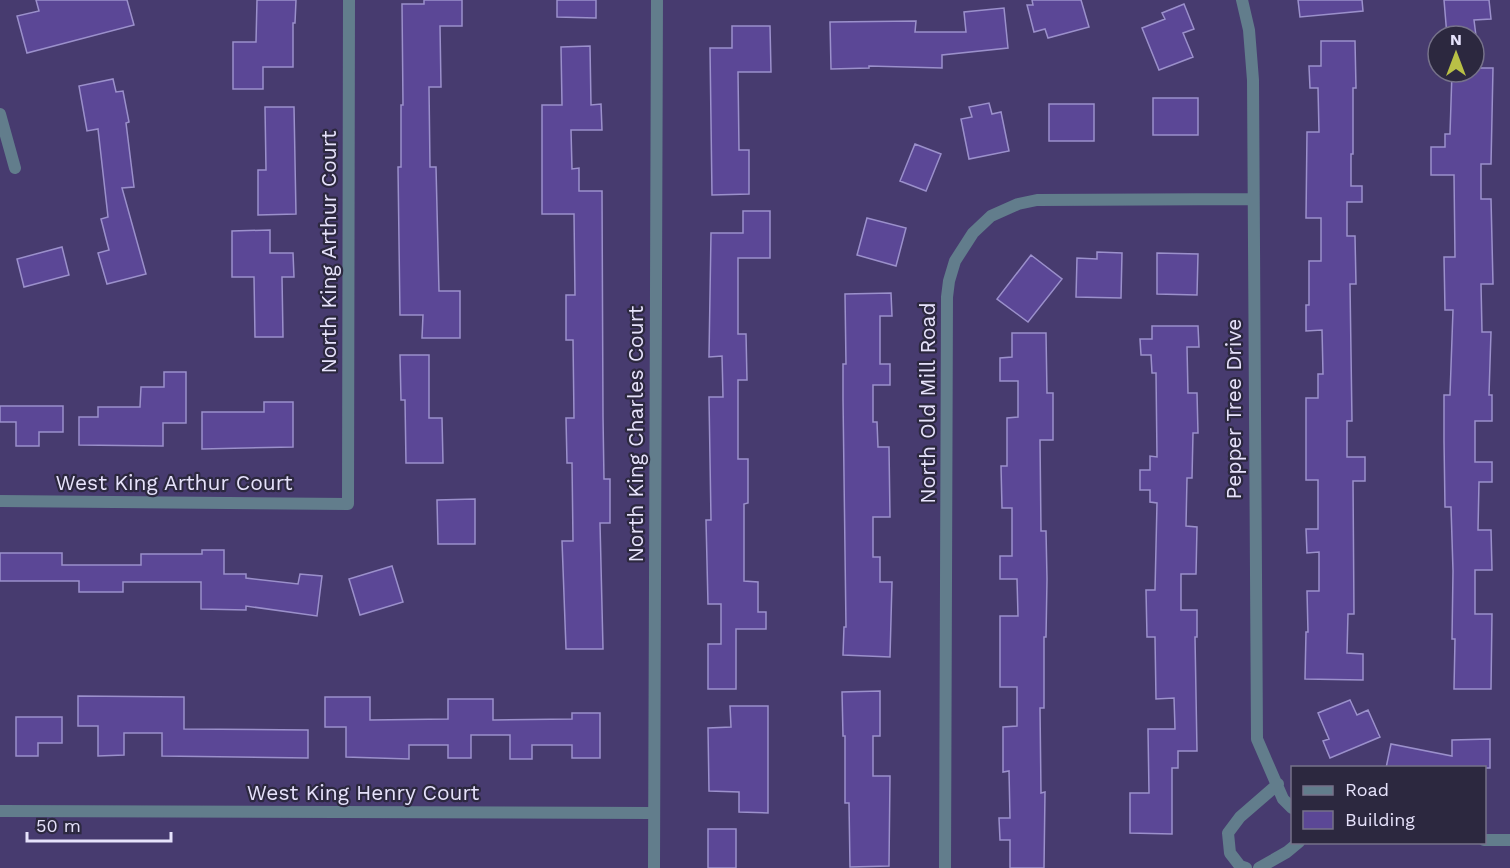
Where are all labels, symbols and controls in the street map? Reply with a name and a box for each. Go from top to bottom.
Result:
north arrow [1426,24,1486,84]
text: N [1450,30,1462,49]
street label: North King Arthur Court [316,130,341,374]
street label: North Old Mill Road [915,302,940,504]
street label: North King Charles Court [623,305,648,562]
street label: Pepper Tree Drive [1221,319,1246,499]
street label: West King Arthur Court [56,470,293,495]
legend [1291,766,1486,844]
text: Road [1345,779,1389,800]
street label: West King Henry Court [247,780,479,805]
scale bar [27,805,171,843]
text: Building [1345,809,1415,830]
text: 50 m [36,815,81,836]

